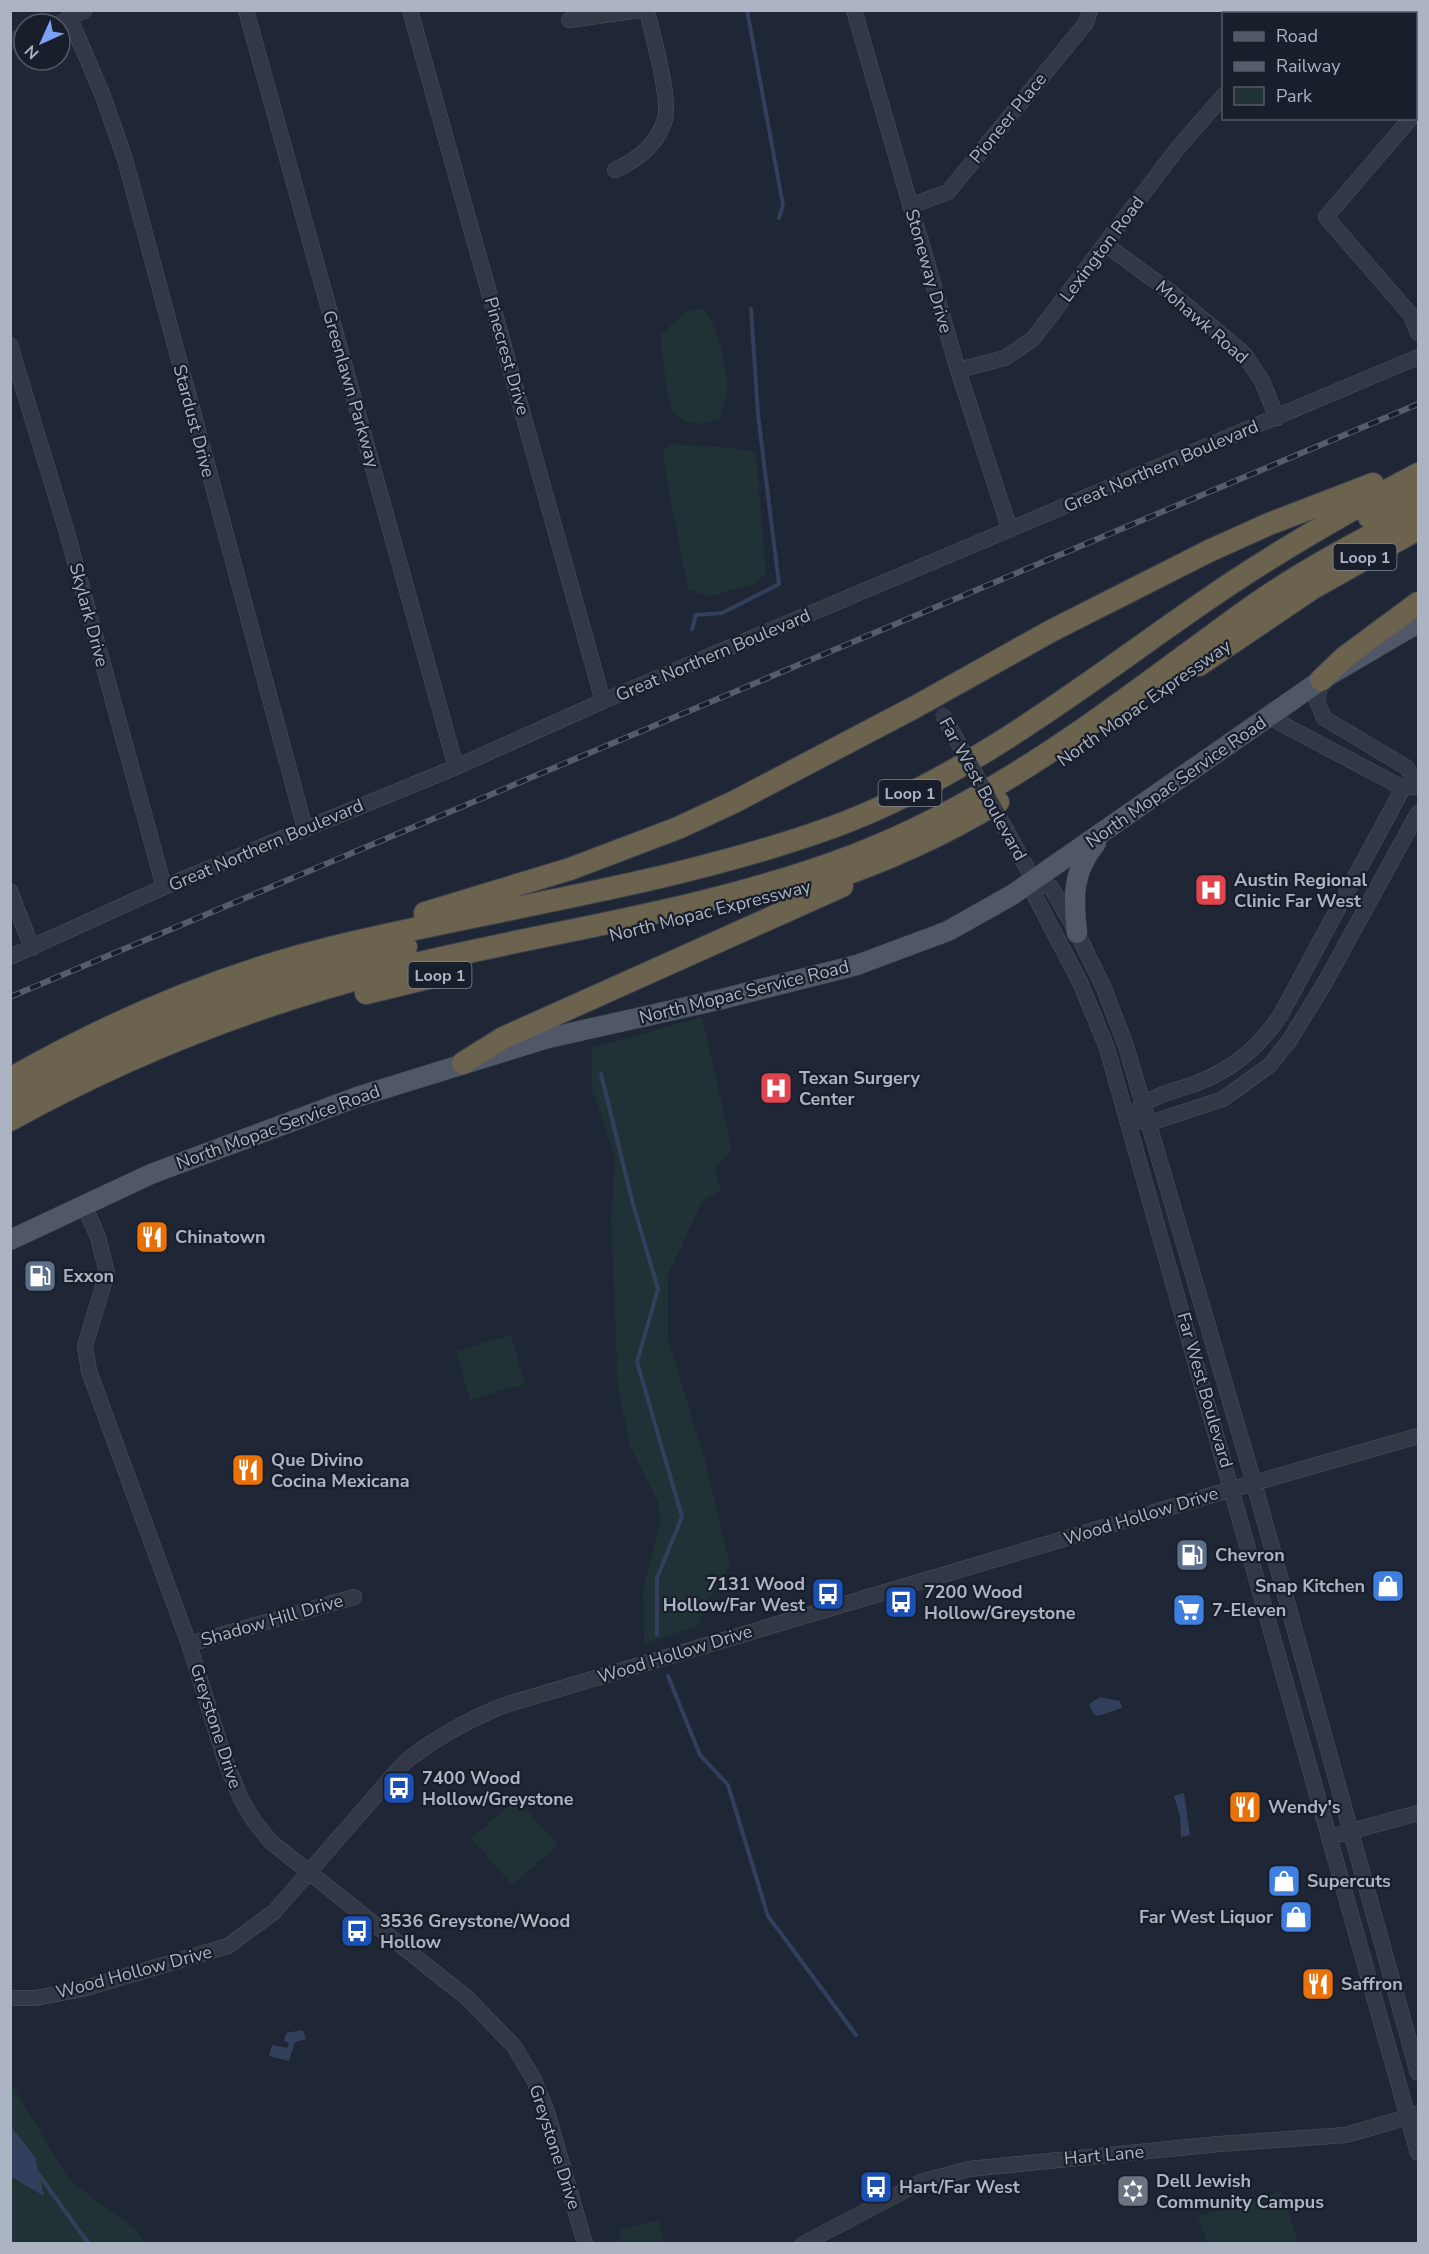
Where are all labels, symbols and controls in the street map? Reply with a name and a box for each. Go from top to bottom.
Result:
north arrow [12,12,72,72]
legend [1222,12,1417,120]
text: Road [1276,24,1318,48]
text: N [20,40,44,64]
text: Railway [1276,54,1341,78]
street label: Pioneer Place [964,68,1052,168]
text: Park [1276,84,1313,108]
street label: Lexington Road [1054,191,1150,307]
street label: Stoneway Drive [900,206,958,336]
street label: Mohawk Road [1150,275,1254,369]
street label: Pinecrest Drive [479,294,535,418]
street label: Greenlawn Parkway [317,307,385,471]
street label: Stardust Drive [167,362,221,480]
street label: Great Northern Boulevard [1060,414,1262,518]
road number: Loop 1 [1334,544,1396,570]
street label: Skylark Drive [64,560,114,670]
street label: Great Northern Boulevard [612,603,814,707]
street label: North Mopac Expressway [1052,633,1236,772]
street label: North Mopac Service Road [1081,710,1271,854]
street label: Far West Boulevard [934,713,1032,865]
road number: Loop 1 [878,780,942,806]
street label: Great Northern Boulevard [165,793,367,897]
place label: Austin Regional Clinic Far West [1234,868,1367,913]
hospital icon: Austin Regional Clinic Far West [1193,872,1229,908]
street label: North Mopac Expressway [607,874,814,948]
street label: North Mopac Service Road [637,954,851,1030]
road number: Loop 1 [408,962,472,988]
place label: Texan Surgery Center [799,1066,920,1111]
hospital icon: Texan Surgery Center [758,1070,794,1106]
street label: North Mopac Service Road [173,1079,383,1175]
restaurant icon: Chinatown [134,1219,170,1255]
place label: Chinatown [175,1225,266,1249]
fuel station icon: Exxon [22,1258,58,1294]
place label: Exxon [63,1264,114,1288]
street label: Far West Boulevard [1171,1310,1239,1470]
place label: Que Divino Cocina Mexicana [271,1448,410,1493]
restaurant icon: Que Divino Cocina Mexicana [230,1452,266,1488]
street label: Wood Hollow Drive [1061,1481,1221,1551]
fuel station icon: Chevron [1174,1537,1210,1573]
place label: Chevron [1215,1543,1285,1567]
shop icon: Snap Kitchen [1370,1568,1406,1604]
place label: 7131 Wood Hollow/Far West [663,1572,805,1617]
place label: Snap Kitchen [1255,1574,1365,1598]
bus stop icon: 7131 Wood Hollow/Far West [810,1576,846,1612]
place label: 7200 Wood Hollow/Greystone [924,1580,1076,1625]
bus stop icon: 7200 Wood Hollow/Greystone [883,1584,919,1620]
street label: Shadow Hill Drive [198,1588,346,1652]
supermarket icon: 7-Eleven [1171,1592,1207,1628]
place label: 7-Eleven [1212,1598,1286,1622]
street label: Wood Hollow Drive [595,1619,755,1689]
street label: Greystone Drive [185,1661,247,1791]
place label: 7400 Wood Hollow/Greystone [422,1766,574,1811]
bus stop icon: 7400 Wood Hollow/Greystone [381,1770,417,1806]
restaurant icon: Wendy's [1227,1789,1263,1825]
place label: Wendy's [1268,1795,1341,1819]
shop icon: Supercuts [1266,1863,1302,1899]
place label: Supercuts [1307,1869,1391,1893]
shop icon: Far West Liquor [1278,1899,1314,1935]
place label: Far West Liquor [1139,1905,1273,1929]
place label: 3536 Greystone/Wood Hollow [380,1909,570,1954]
bus stop icon: 3536 Greystone/Wood Hollow [339,1913,375,1949]
street label: Wood Hollow Drive [53,1940,215,2004]
restaurant icon: Saffron [1300,1966,1336,2002]
place label: Saffron [1341,1972,1403,1996]
street label: Greystone Drive [524,2082,586,2212]
street label: Hart Lane [1063,2140,1145,2170]
bus stop icon: Hart/Far West [858,2169,894,2205]
place label: Dell Jewish Community Campus [1156,2169,1324,2214]
synagogue icon: Dell Jewish Community Campus [1115,2173,1151,2209]
place label: Hart/Far West [899,2175,1020,2199]

